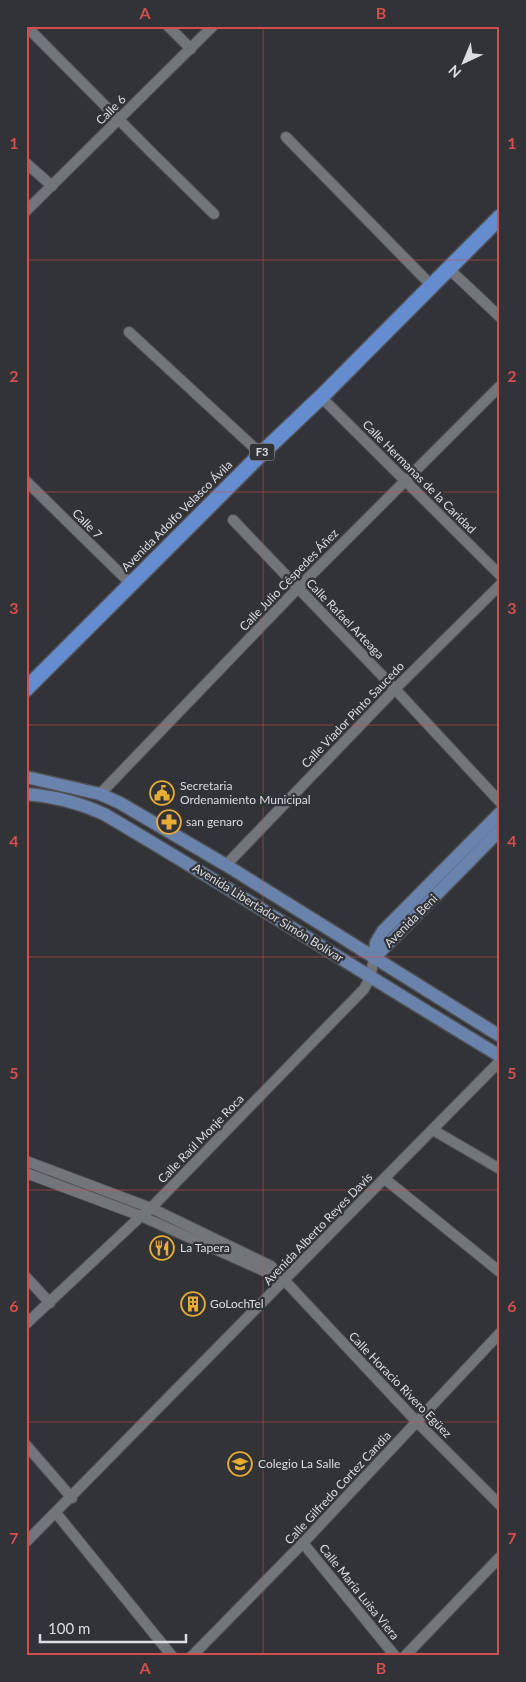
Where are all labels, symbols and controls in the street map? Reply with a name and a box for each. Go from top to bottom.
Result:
text: A [138,3,151,22]
text: B [376,3,386,22]
north arrow [438,38,488,88]
text: N [445,62,464,82]
street label: Calle 6 [93,92,129,128]
text: 1 [9,133,19,152]
text: 1 [507,133,517,152]
text: 2 [9,366,19,385]
text: 2 [507,366,517,385]
street label: Calle Hermanas de la Caridad [360,417,479,536]
road number: F3 [250,444,274,461]
street label: Avenida Adolfo Velasco Ávila [118,457,235,574]
street label: Calle 7 [69,506,105,542]
street label: Calle Julio Céspedes Áñez [236,525,342,634]
street label: Calle Rafael Arteaga [303,575,387,662]
text: 3 [9,598,19,617]
text: 3 [507,598,517,617]
street label: Calle Viador Pinto Saucedo [298,658,407,771]
place label: Secretaria Ordenamiento Municipal [180,778,311,807]
public building icon: Secretaria Ordenamiento Municipal [149,780,175,806]
pharmacy icon: san genaro [156,809,182,835]
place label: san genaro [186,814,243,829]
text: 4 [9,831,19,850]
text: 4 [507,831,517,850]
street label: Avenida Libertador Simón Bolívar [190,860,347,966]
street label: Avenida Beni [381,891,440,950]
text: 5 [9,1063,19,1082]
text: 5 [507,1063,517,1082]
street label: Calle Raúl Monje Roca [154,1091,247,1186]
street label: Avenida Alberto Reyes Davis [260,1169,375,1288]
restaurant icon: La Tapera [149,1235,175,1261]
place label: La Tapera [180,1240,230,1255]
building icon: GoLochTel [180,1291,206,1317]
text: 6 [9,1296,19,1315]
place label: GoLochTel [210,1296,264,1311]
text: 6 [507,1296,517,1315]
street label: Calle Horacio Rivero Egüez [346,1328,455,1441]
street label: Calle Gilfredo Cortez Candia [281,1428,394,1547]
school or university icon: Colegio La Salle [227,1451,253,1477]
place label: Colegio La Salle [258,1456,340,1471]
text: 7 [9,1528,19,1547]
text: 7 [507,1528,517,1547]
street label: Calle María Luisa Viera [316,1541,403,1643]
scale bar [40,1612,186,1644]
text: 100 m [48,1619,90,1637]
text: A [138,1658,151,1677]
text: B [376,1658,386,1677]

